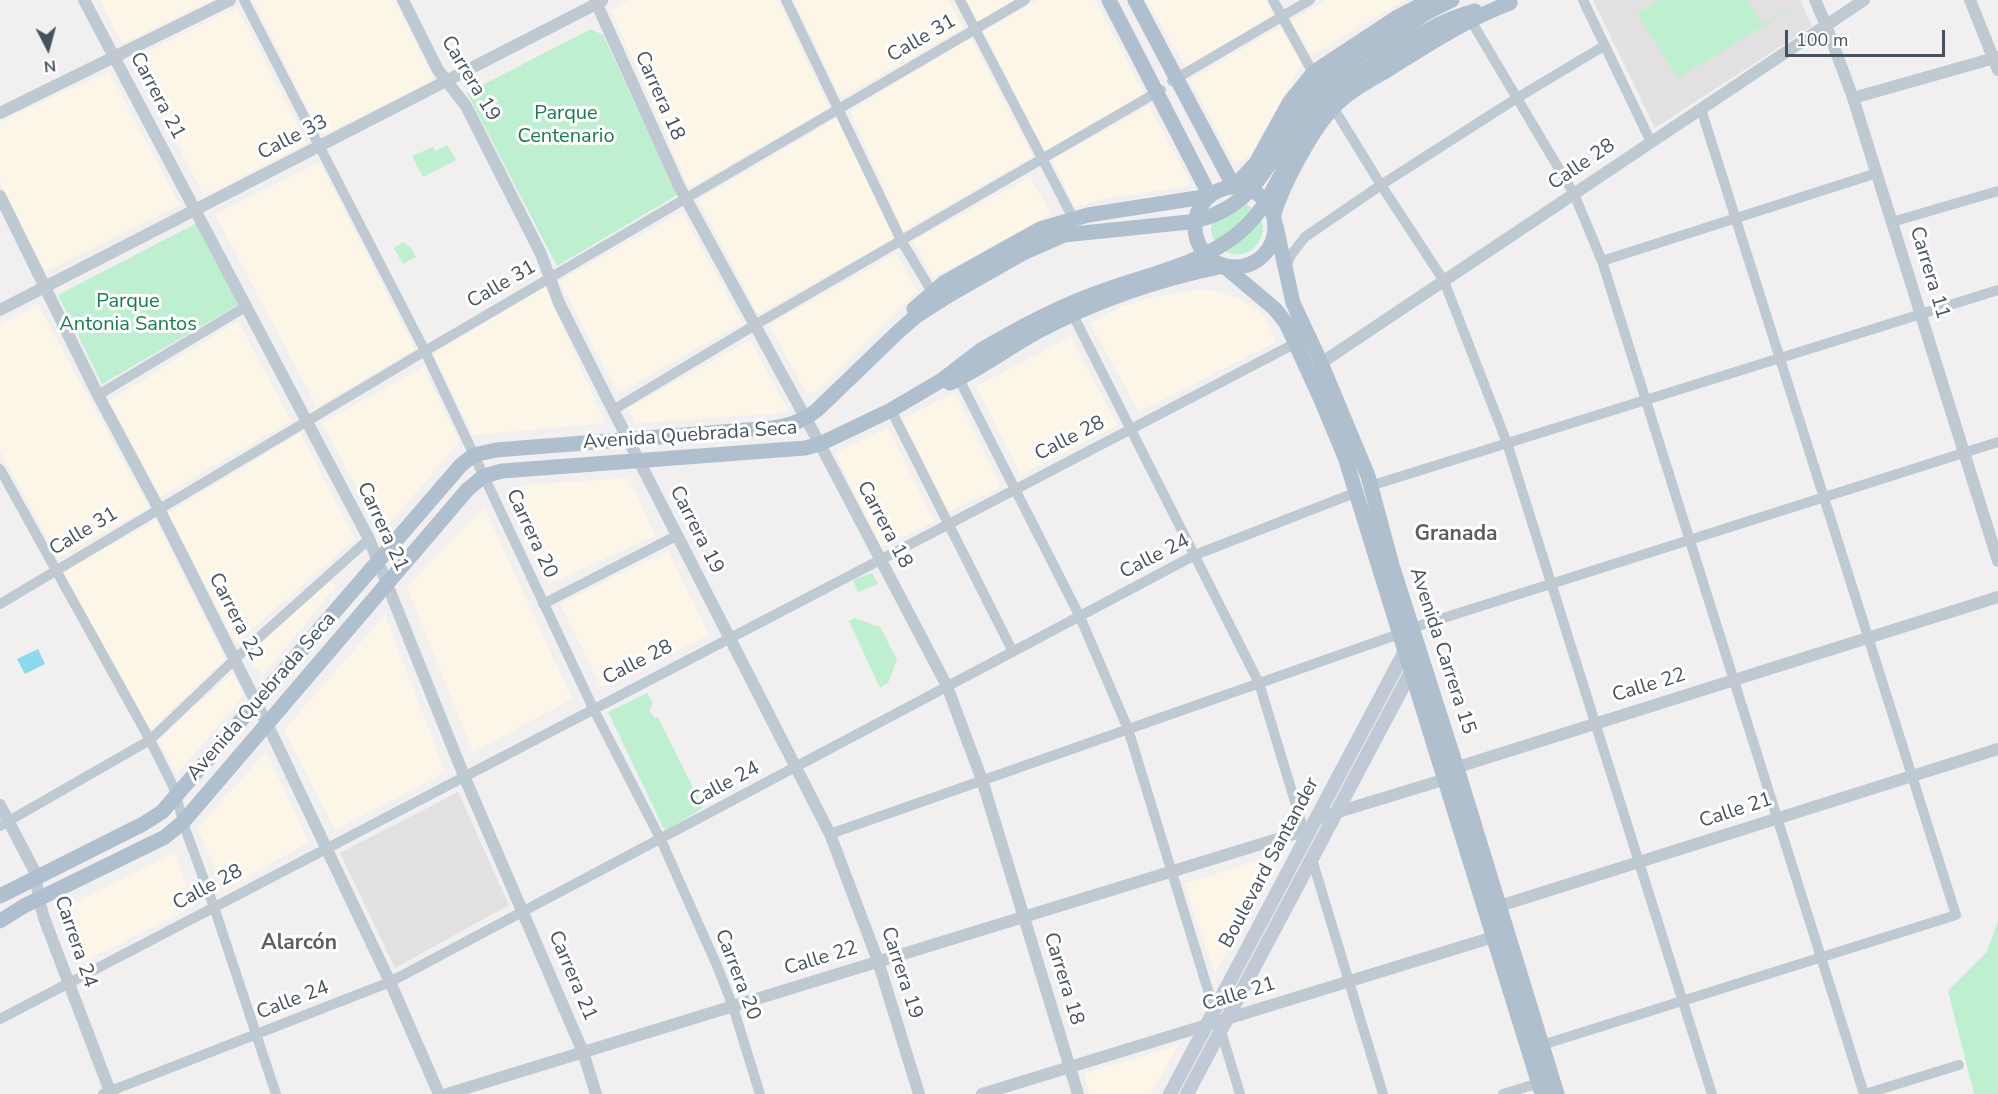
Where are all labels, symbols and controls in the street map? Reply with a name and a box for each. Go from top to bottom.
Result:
street label: Calle 31 [883,10,961,68]
north arrow [18,18,78,78]
scale bar [1788,18,1948,56]
text: 100 m [1796,28,1848,52]
street label: Carrera 19 [435,32,505,126]
street label: Carrera 21 [124,48,190,144]
street label: Carrera 18 [629,48,689,144]
text: N [43,54,57,77]
park label: Parque Centenario [517,102,615,149]
street label: Calle 33 [254,110,332,166]
street label: Calle 28 [1544,134,1620,196]
street label: Carrera 11 [1904,224,1954,322]
street label: Calle 31 [463,256,541,314]
park label: Parque Antonia Santos [59,290,197,337]
street label: Calle 28 [1031,411,1109,467]
street label: Avenida Quebrada Seca [582,417,798,455]
street label: Carrera 18 [851,477,917,573]
street label: Carrera 21 [351,479,413,575]
street label: Carrera 19 [664,482,728,578]
street label: Carrera 20 [500,486,562,582]
street label: Calle 31 [46,502,122,562]
district label: Granada [1415,522,1497,548]
street label: Calle 24 [1116,529,1194,585]
street label: Avenida Carrera 15 [1404,565,1480,737]
street label: Carrera 22 [203,569,267,665]
street label: Avenida Quebrada Seca [182,608,342,786]
street label: Calle 28 [599,635,677,691]
street label: Calle 22 [1610,664,1688,708]
street label: Calle 24 [686,757,764,813]
street label: Boulevard Santander [1215,774,1325,952]
street label: Calle 21 [1697,788,1775,834]
street label: Calle 28 [169,860,247,916]
street label: Carrera 24 [48,893,102,991]
street label: Carrera 19 [875,924,927,1022]
street label: Carrera 20 [709,926,765,1024]
street label: Carrera 21 [542,927,602,1025]
street label: Carrera 18 [1038,930,1088,1028]
district label: Alarcón [261,931,337,957]
street label: Calle 22 [782,937,860,981]
street label: Calle 21 [1200,973,1278,1017]
street label: Calle 24 [254,976,332,1026]

